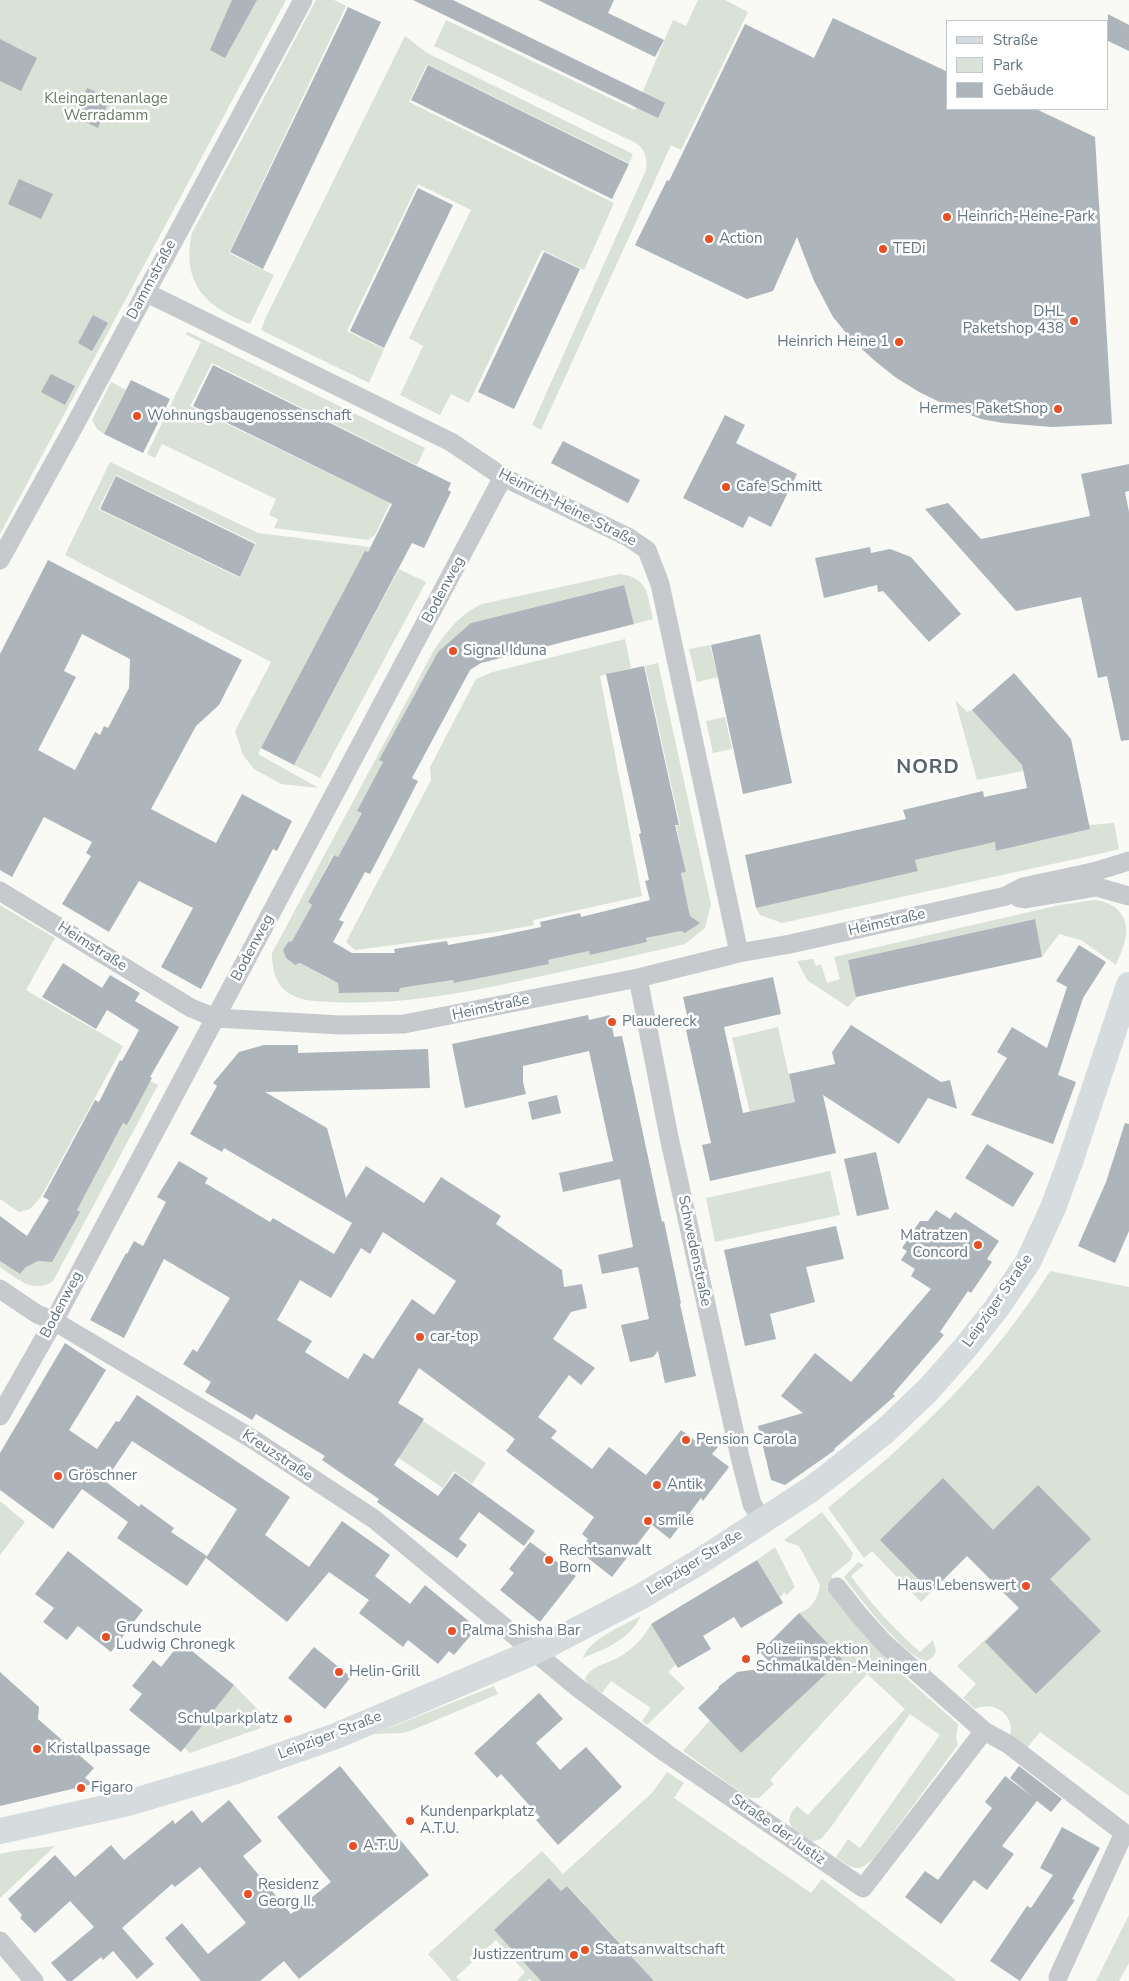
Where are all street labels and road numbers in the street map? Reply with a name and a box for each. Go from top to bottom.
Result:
street label: Dammstraße [123,237,181,323]
street label: Heinrich-Heine-Straße [495,465,639,551]
street label: Bodenweg [419,554,469,626]
street label: Heimstraße [847,905,927,941]
street label: Bodenweg [228,912,278,984]
street label: Heimstraße [54,919,130,975]
street label: Heimstraße [451,991,531,1025]
street label: Schwedenstraße [673,1194,715,1308]
street label: Leipziger Straße [959,1251,1037,1351]
street label: Bodenweg [37,1269,87,1341]
street label: Kreuzstraße [238,1426,316,1486]
street label: Leipziger Straße [644,1526,746,1600]
street label: Leipziger Straße [276,1708,384,1764]
street label: Straße der Justiz [727,1791,829,1869]

